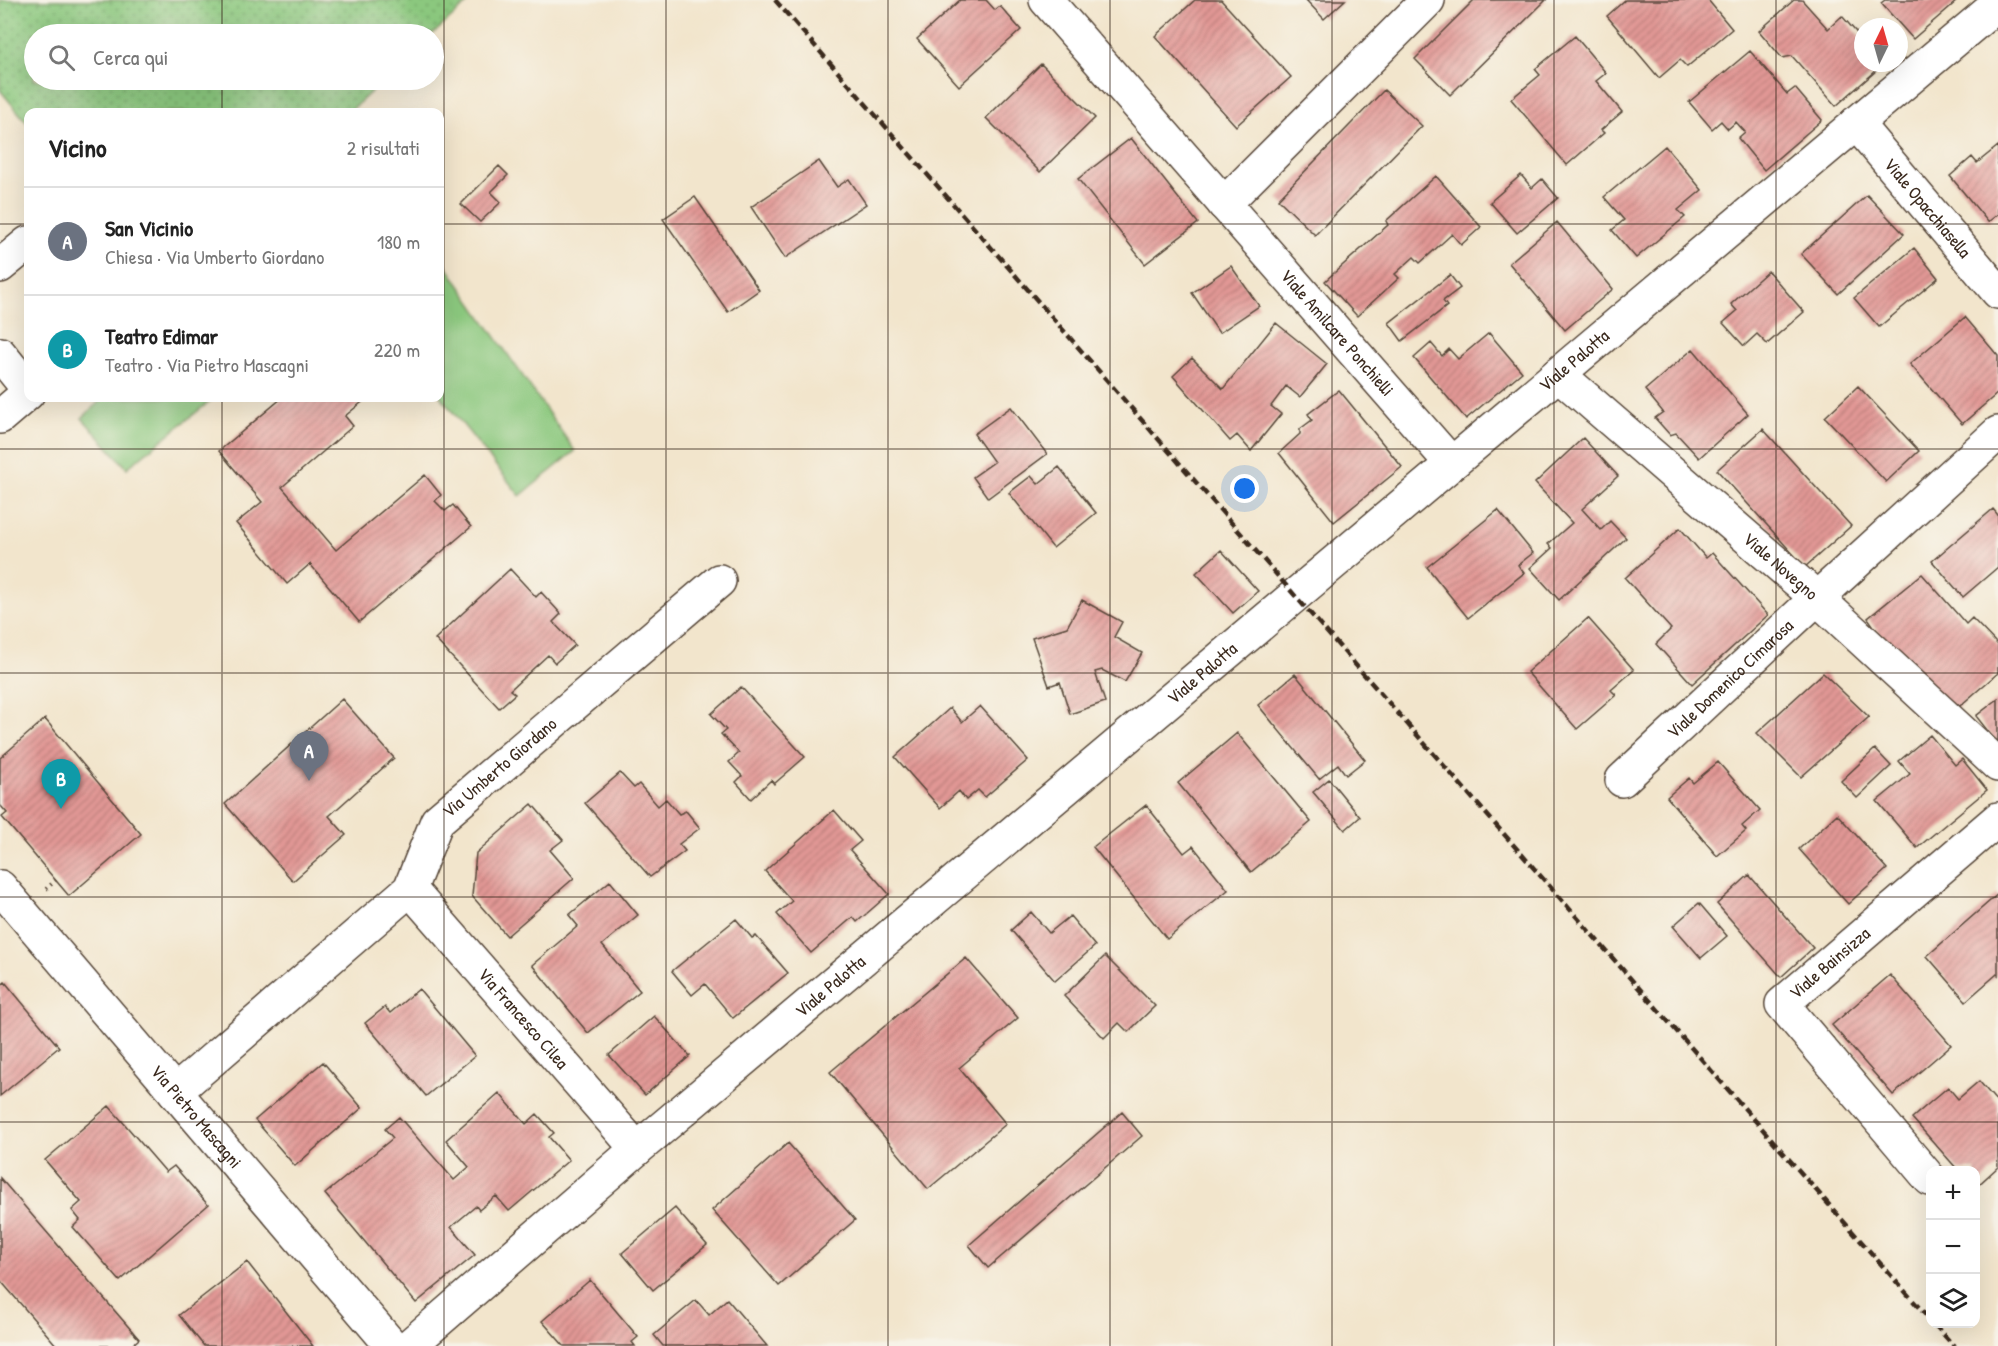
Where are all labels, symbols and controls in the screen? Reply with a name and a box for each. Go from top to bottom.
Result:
north arrow [1854,18,1908,72]
search box [24,24,444,90]
icon: search [45,41,78,74]
text: Cerca qui [93,42,168,72]
text: Vicino [48,130,107,165]
text: 2 risultati [347,134,420,161]
street label: Viale Opacchiasella [1878,152,1977,263]
text: San Vicinio [105,213,193,243]
text: A [63,228,72,255]
text: 180 m [377,228,420,255]
text: Chiesa · Via Umberto Giordano [105,243,324,270]
street label: Viale Amilcare Ponchielli [1275,263,1400,401]
text: Teatro Edimar [105,321,218,351]
street label: Viale Palotta [1533,323,1614,397]
text: B [62,336,73,363]
text: 220 m [374,336,420,363]
text: Teatro · Via Pietro Mascagni [105,351,309,378]
your location [1230,474,1259,503]
street label: Viale Novegno [1738,526,1824,605]
street label: Viale Domenico Cimarosa [1661,613,1799,744]
street label: Viale Palotta [1162,636,1242,710]
street label: Via Umberto Giordano [437,711,562,823]
pin: A [290,732,328,781]
pin: B [42,760,80,809]
street label: Viale Bainsizza [1784,921,1875,1005]
street label: Viale Palotta [790,949,870,1023]
street label: Via Francesco Cilea [472,962,575,1074]
street label: Via Pietro Mascagni [145,1059,248,1173]
map controls [1926,1166,1980,1328]
button: + [1926,1166,1980,1220]
button: − [1926,1220,1980,1274]
button: layers [1926,1274,1980,1328]

